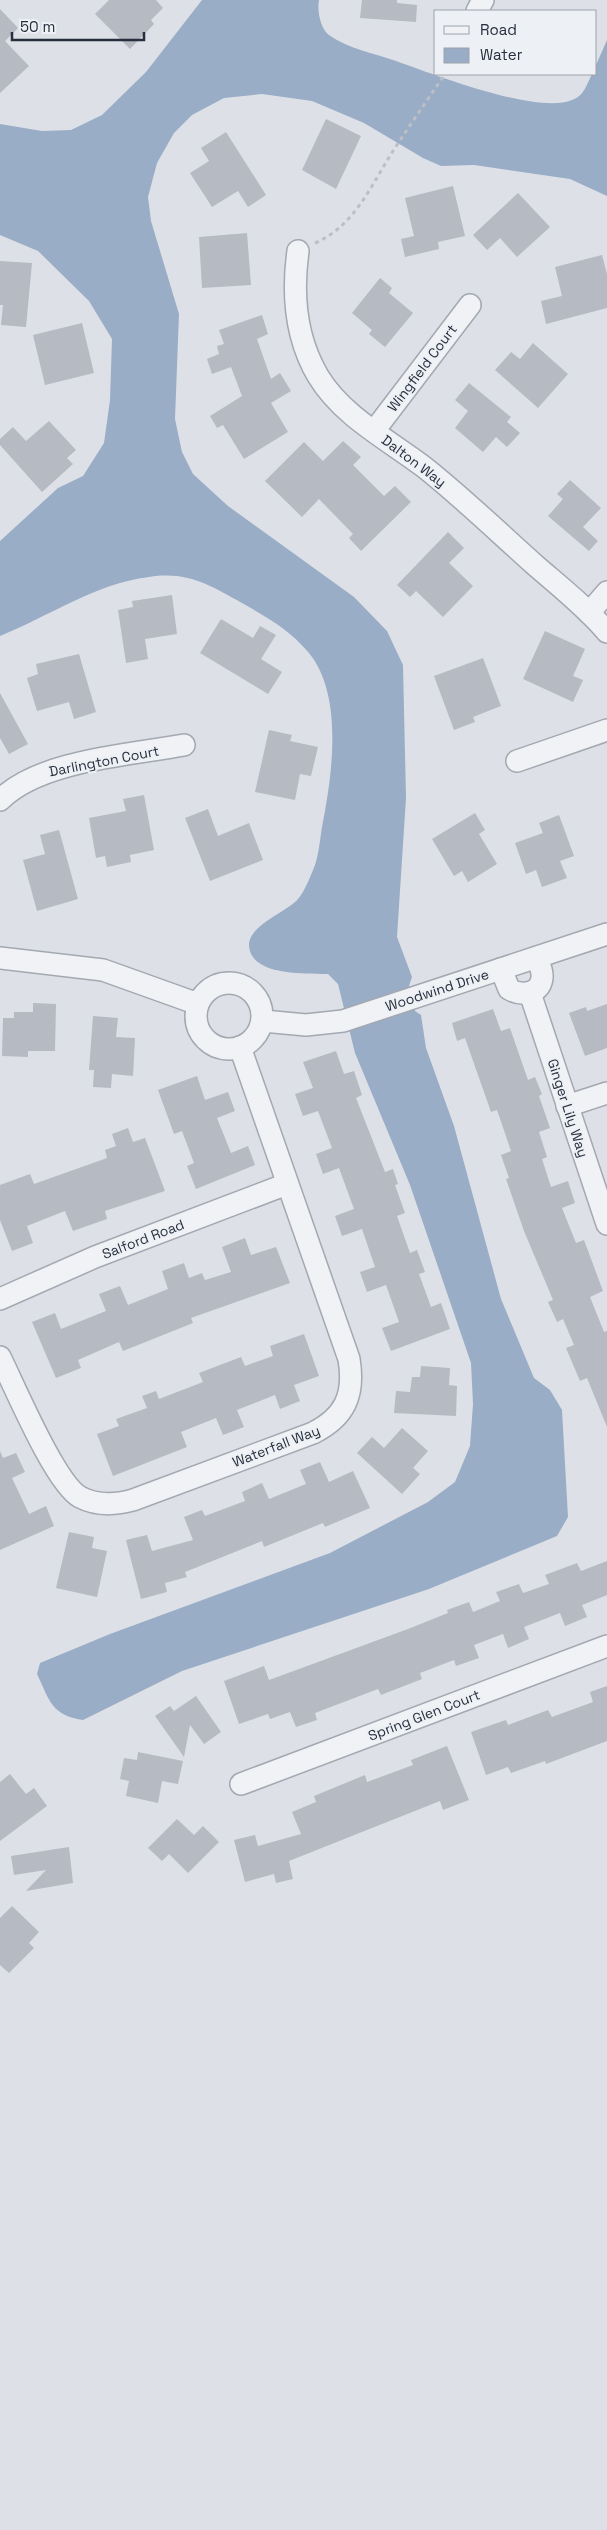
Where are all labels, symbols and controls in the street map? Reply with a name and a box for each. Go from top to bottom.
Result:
scale bar [12,10,145,42]
legend [434,10,597,75]
text: 50 m [20,17,55,36]
text: Road [480,20,517,39]
text: Water [480,45,523,64]
street label: Wingfield Court [383,321,461,415]
street label: Dalton Way [378,431,450,491]
street label: Darlington Court [47,741,161,781]
street label: Woodwind Drive [383,965,491,1015]
street label: Ginger Lily Way [544,1056,592,1160]
street label: Salford Road [99,1215,187,1263]
street label: Waterfall Way [230,1421,322,1471]
street label: Spring Glen Court [365,1685,483,1745]

